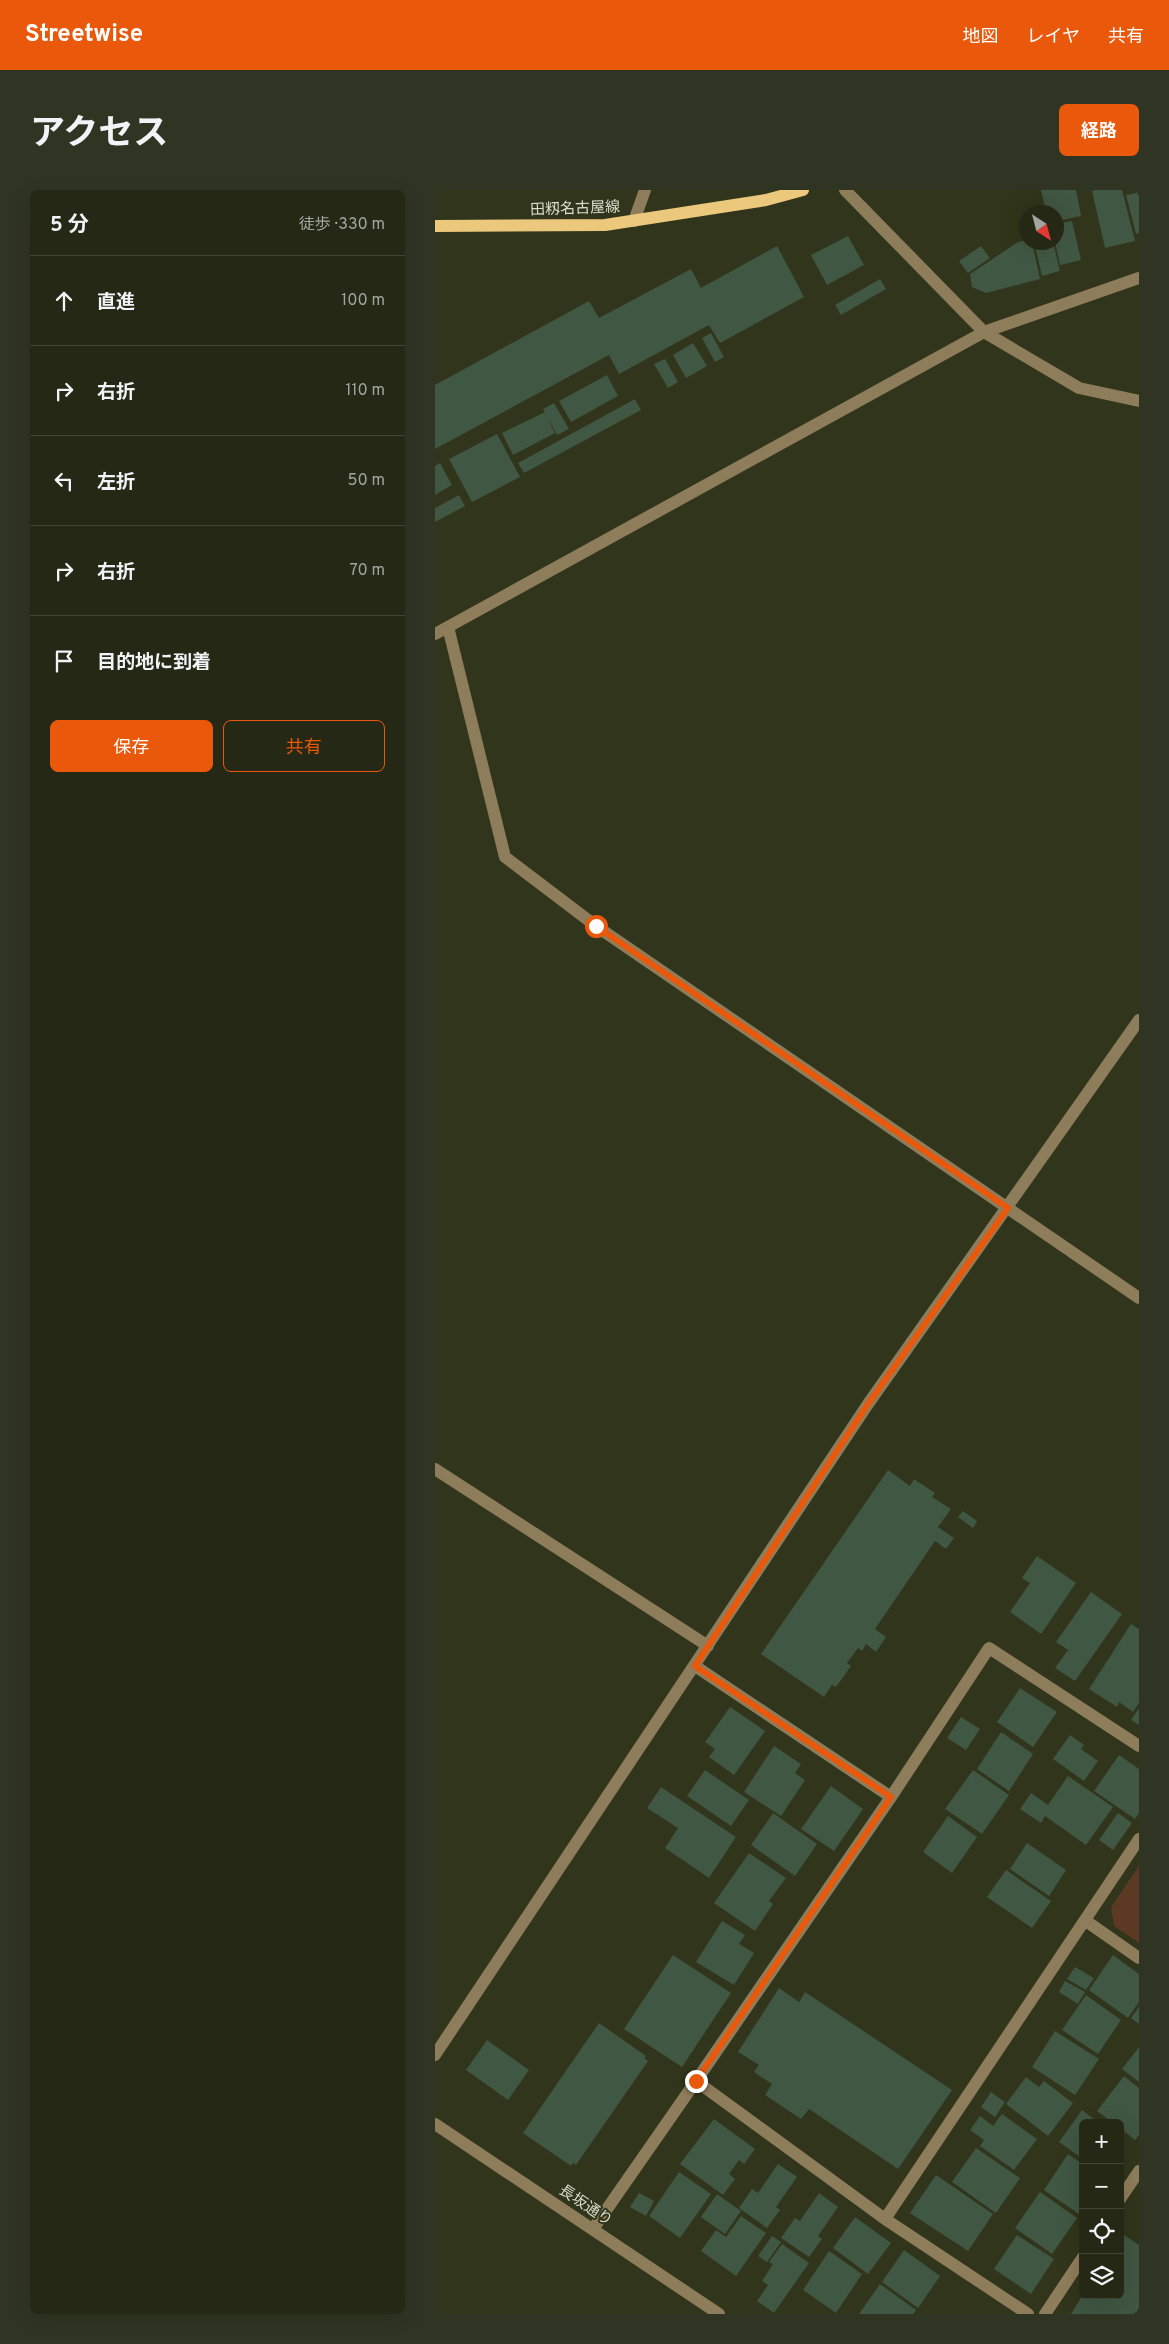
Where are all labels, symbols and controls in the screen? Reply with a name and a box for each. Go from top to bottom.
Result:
text: Streetwise [25,20,143,50]
text: 地図 [963,26,999,49]
text: レイヤ [1027,26,1080,49]
text: 共有 [1108,26,1144,49]
button: 経路 [1059,104,1139,156]
text: アクセス [30,113,168,157]
street label: 田籾名古屋線 [530,198,620,221]
north arrow [1019,205,1064,250]
text: 5 分 [50,212,89,239]
text: 徒歩 · 330 m [299,215,385,235]
icon: ahead [50,287,78,315]
text: 直進 [97,291,135,315]
text: 100 m [341,291,385,311]
icon: right [50,377,78,405]
text: 右折 [97,381,135,405]
text: 110 m [345,381,385,401]
icon: left [50,467,78,495]
text: 左折 [97,471,135,495]
text: 50 m [348,471,385,491]
icon: right [50,557,78,585]
text: 右折 [97,561,135,585]
text: 70 m [350,561,385,581]
icon: arrive [50,647,78,675]
text: 目的地に到着 [97,651,211,675]
button: 保存 [50,720,213,772]
button: 共有 [223,720,385,772]
route start [585,915,608,938]
route end [685,2070,708,2093]
map controls [1079,2119,1124,2299]
button: + [1079,2119,1124,2164]
button: − [1079,2164,1124,2209]
street label: 長坂通り [555,2182,615,2231]
button: locate [1079,2209,1124,2254]
button: layers [1079,2254,1124,2299]

